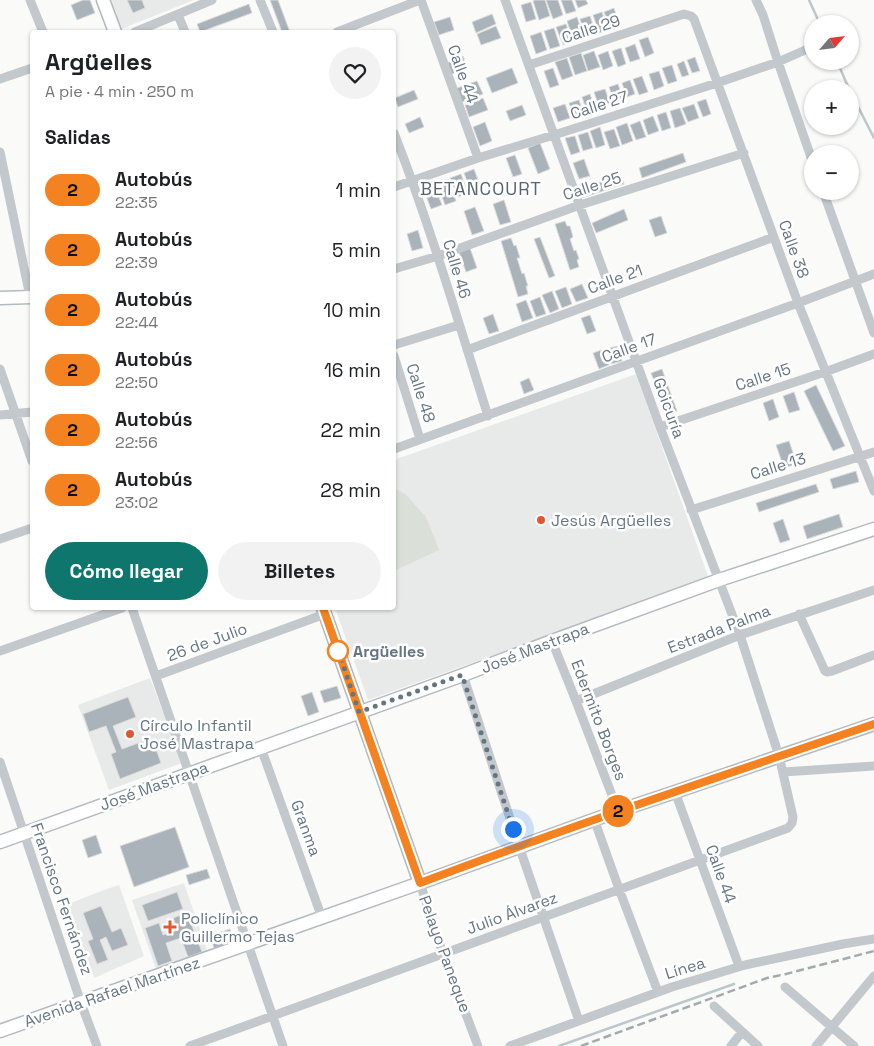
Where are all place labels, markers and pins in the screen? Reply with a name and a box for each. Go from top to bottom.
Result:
place label: Jesús Argüelles [551,510,671,531]
marker: Jesús Argüelles [535,514,547,526]
marker: Argüelles [327,640,349,662]
place label: Argüelles [353,641,425,662]
place label: Círculo Infantil José Mastrapa [140,715,254,754]
marker: Círculo Infantil José Mastrapa [124,728,136,740]
place label: Policlínico Guillermo Tejas [181,908,295,947]
marker: Policlínico Guillermo Tejas [163,920,177,934]

